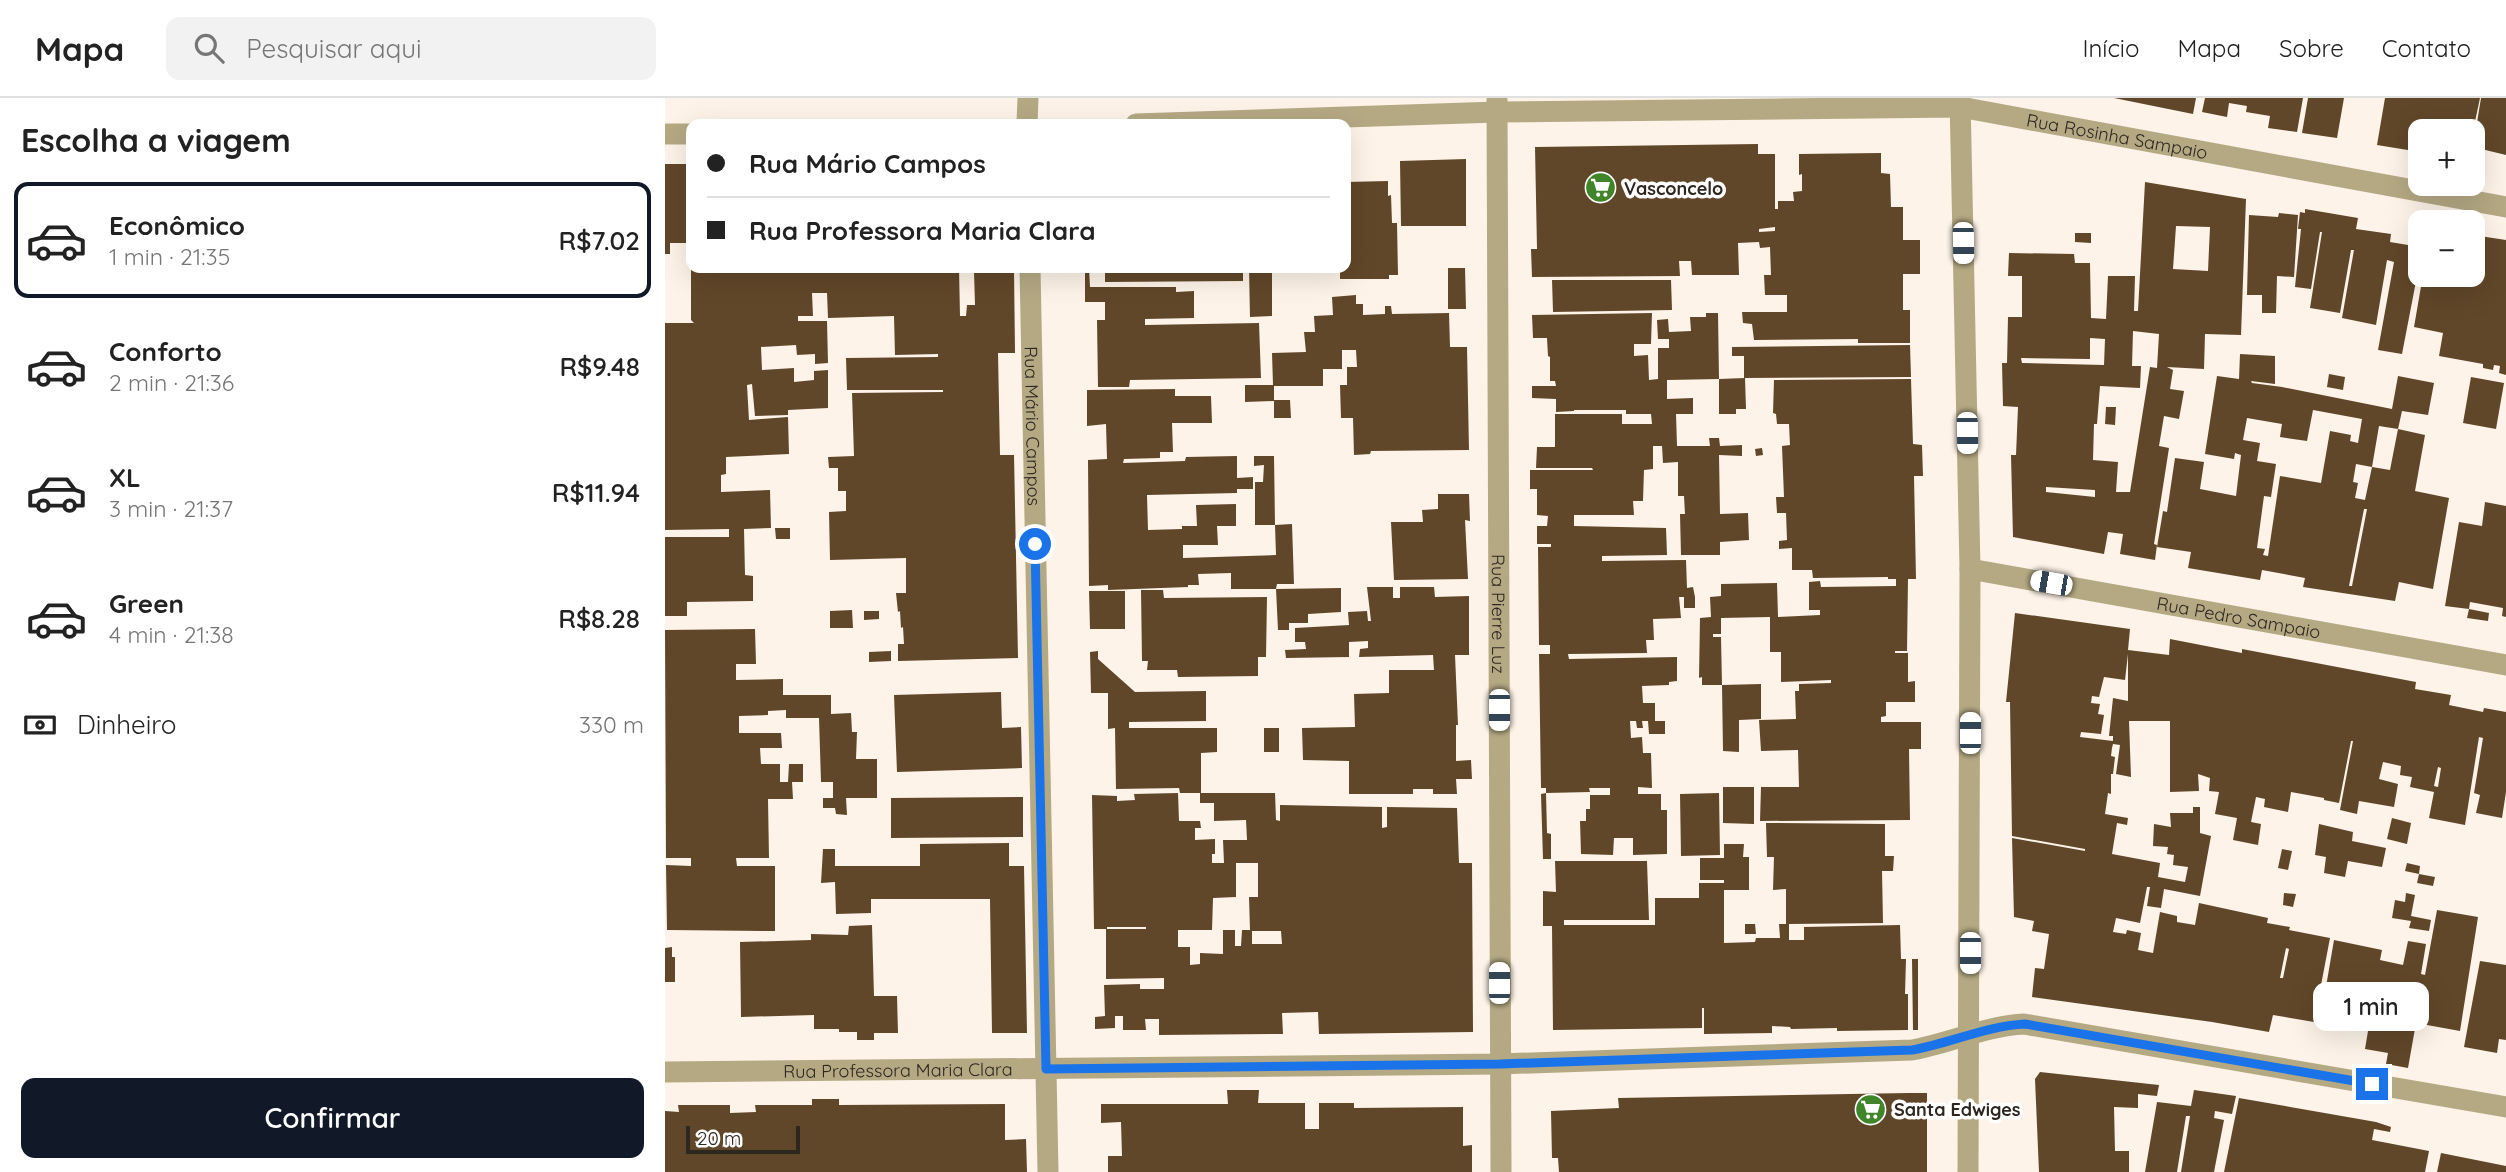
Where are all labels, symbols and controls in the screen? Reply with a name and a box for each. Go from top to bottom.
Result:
search box [166,17,656,80]
text: Mapa [35,28,124,69]
icon: search [190,29,228,67]
text: Pesquisar aqui [246,32,422,65]
text: Início [2082,33,2139,63]
text: Mapa [2177,33,2241,63]
text: Sobre [2279,33,2344,63]
text: Contato [2382,33,2471,63]
street label: Rua Rosinha Sampaio [2025,108,2210,164]
map controls [2408,119,2485,287]
button: + [2408,119,2485,196]
text: Escolha a viagem [21,120,291,160]
text: Rua Mário Campos [749,147,986,180]
supermarket icon: Vasconcelo [1584,171,1618,205]
place label: Vasconcelo [1624,177,1723,200]
icon: car [25,209,88,272]
text: Econômico [109,209,245,242]
button: − [2408,210,2485,287]
text: Rua Professora Maria Clara [749,214,1095,247]
car [1953,222,1974,264]
text: R$7.02 [559,224,640,257]
text: 1 min · 21:35 [109,242,230,271]
icon: car [25,335,88,398]
text: Conforto [109,335,222,368]
street label: Rua Mário Campos [1020,346,1046,506]
text: R$9.48 [559,350,640,383]
text: 2 min · 21:36 [109,368,234,397]
car [1957,412,1978,454]
icon: car [25,461,88,524]
text: XL [109,461,141,494]
text: R$11.94 [552,476,640,509]
text: 3 min · 21:37 [109,494,233,523]
route start [1019,528,1051,560]
street label: Rua Pierre Luz [1487,554,1511,674]
car [2029,569,2074,597]
icon: car [25,587,88,650]
text: Green [109,587,184,620]
street label: Rua Pedro Sampaio [2155,591,2322,643]
text: R$8.28 [558,602,640,635]
text: 4 min · 21:38 [109,620,234,649]
car [1489,689,1510,731]
icon: cash [21,706,59,744]
text: Dinheiro [77,708,176,741]
text: 330 m [579,710,644,739]
car [1960,712,1981,754]
car [1960,932,1981,974]
car [1489,962,1510,1004]
callout: 1 min [2314,982,2430,1032]
text: 1 min [2343,992,2399,1021]
street label: Rua Professora Maria Clara [783,1057,1013,1082]
route end [2356,1068,2388,1100]
button: Confirmar [21,1078,644,1158]
supermarket icon: Santa Edwiges [1854,1092,1888,1126]
place label: Santa Edwiges [1894,1098,2021,1121]
scale bar [686,1123,800,1155]
text: 20 m [697,1126,741,1150]

